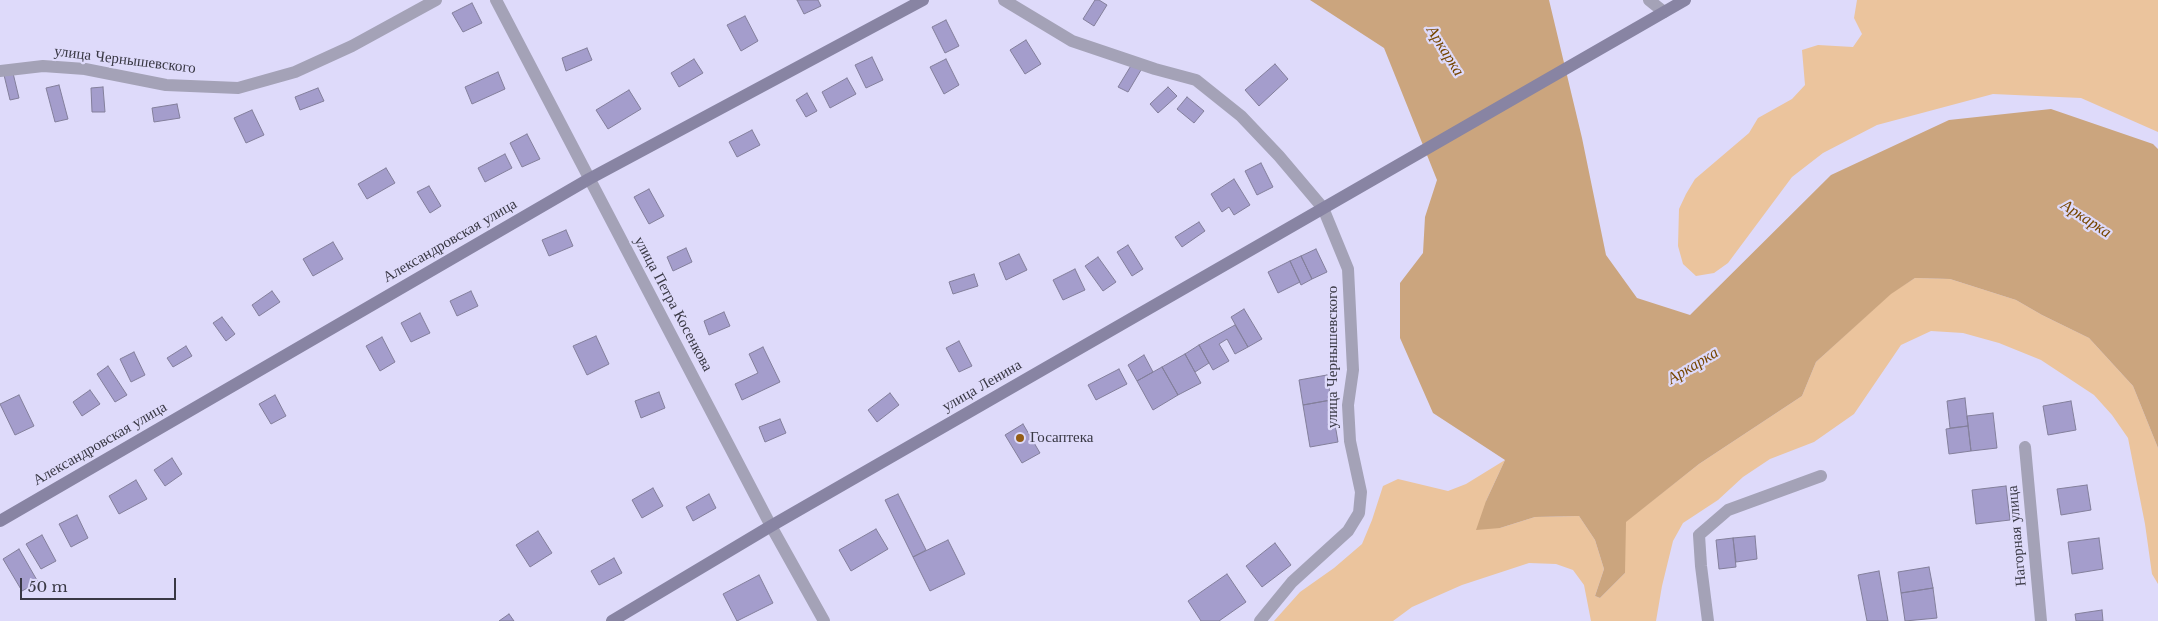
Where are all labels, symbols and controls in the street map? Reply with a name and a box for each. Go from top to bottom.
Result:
water label: Аркарка [1422,22,1468,80]
street label: улица Чернышевского [53,42,197,78]
street label: Александровская улица [380,195,520,287]
water label: Аркарка [2057,196,2115,242]
street label: улица Петра Косенкова [630,233,716,375]
street label: улица Чернышевского [1324,286,1342,428]
water label: Аркарка [1664,343,1722,389]
street label: улица Ленина [939,356,1025,416]
street label: Александровская улица [30,398,170,490]
place label: Госаптека [1030,429,1093,447]
marker: Госаптека [1014,432,1026,444]
street label: Нагорная улица [2004,485,2030,587]
scale bar [22,568,179,600]
text: 50 m [28,577,68,596]

